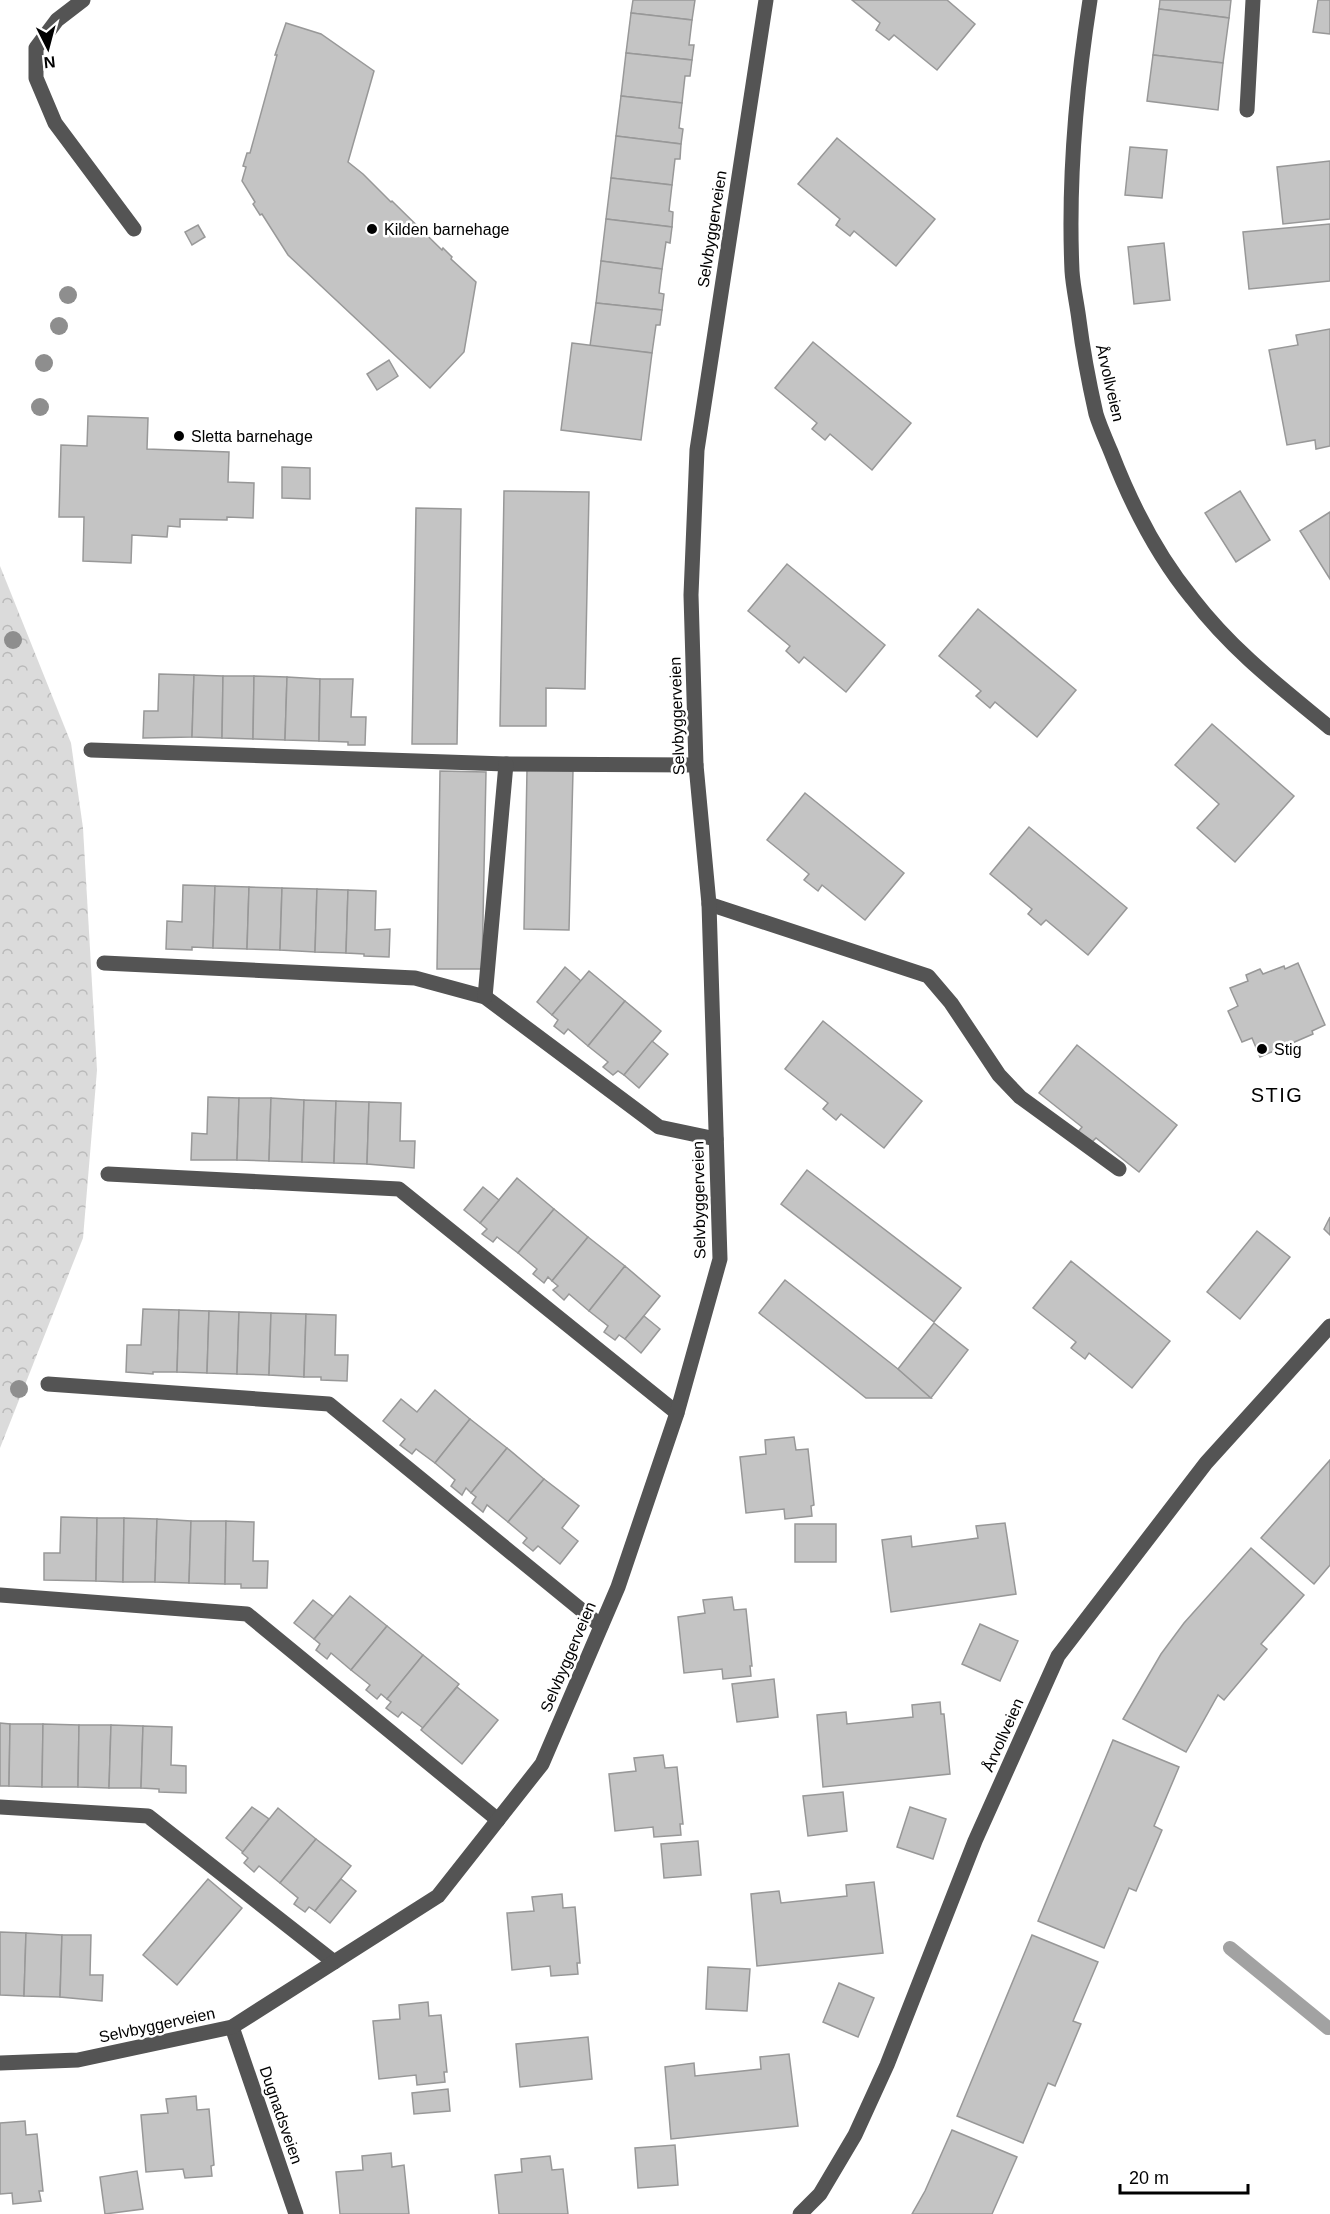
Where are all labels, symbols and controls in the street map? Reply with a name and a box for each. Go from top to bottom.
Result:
north arrow [18,18,78,78]
text: N [43,53,56,71]
street label: Selvbyggerveien [694,169,730,289]
place label: Kilden barnehage [384,221,510,238]
marker: Kilden barnehage [365,222,379,236]
street label: Årvollveien [1093,343,1128,423]
place label: Sletta barnehage [191,428,313,445]
marker: Sletta barnehage [172,429,186,443]
street label: Selvbyggerveien [666,657,688,775]
place label: Stig [1274,1041,1302,1058]
marker: Stig [1255,1042,1269,1056]
district label: STIG [1251,1084,1303,1106]
street label: Selvbyggerveien [689,1141,709,1259]
street label: Selvbyggerveien [537,1599,599,1715]
street label: Årvollveien [978,1695,1027,1774]
street label: Selvbyggerveien [97,2004,217,2046]
street label: Dugnadsveien [256,2064,306,2166]
scale bar [1120,2157,1248,2195]
text: 20 m [1129,2168,1169,2188]

